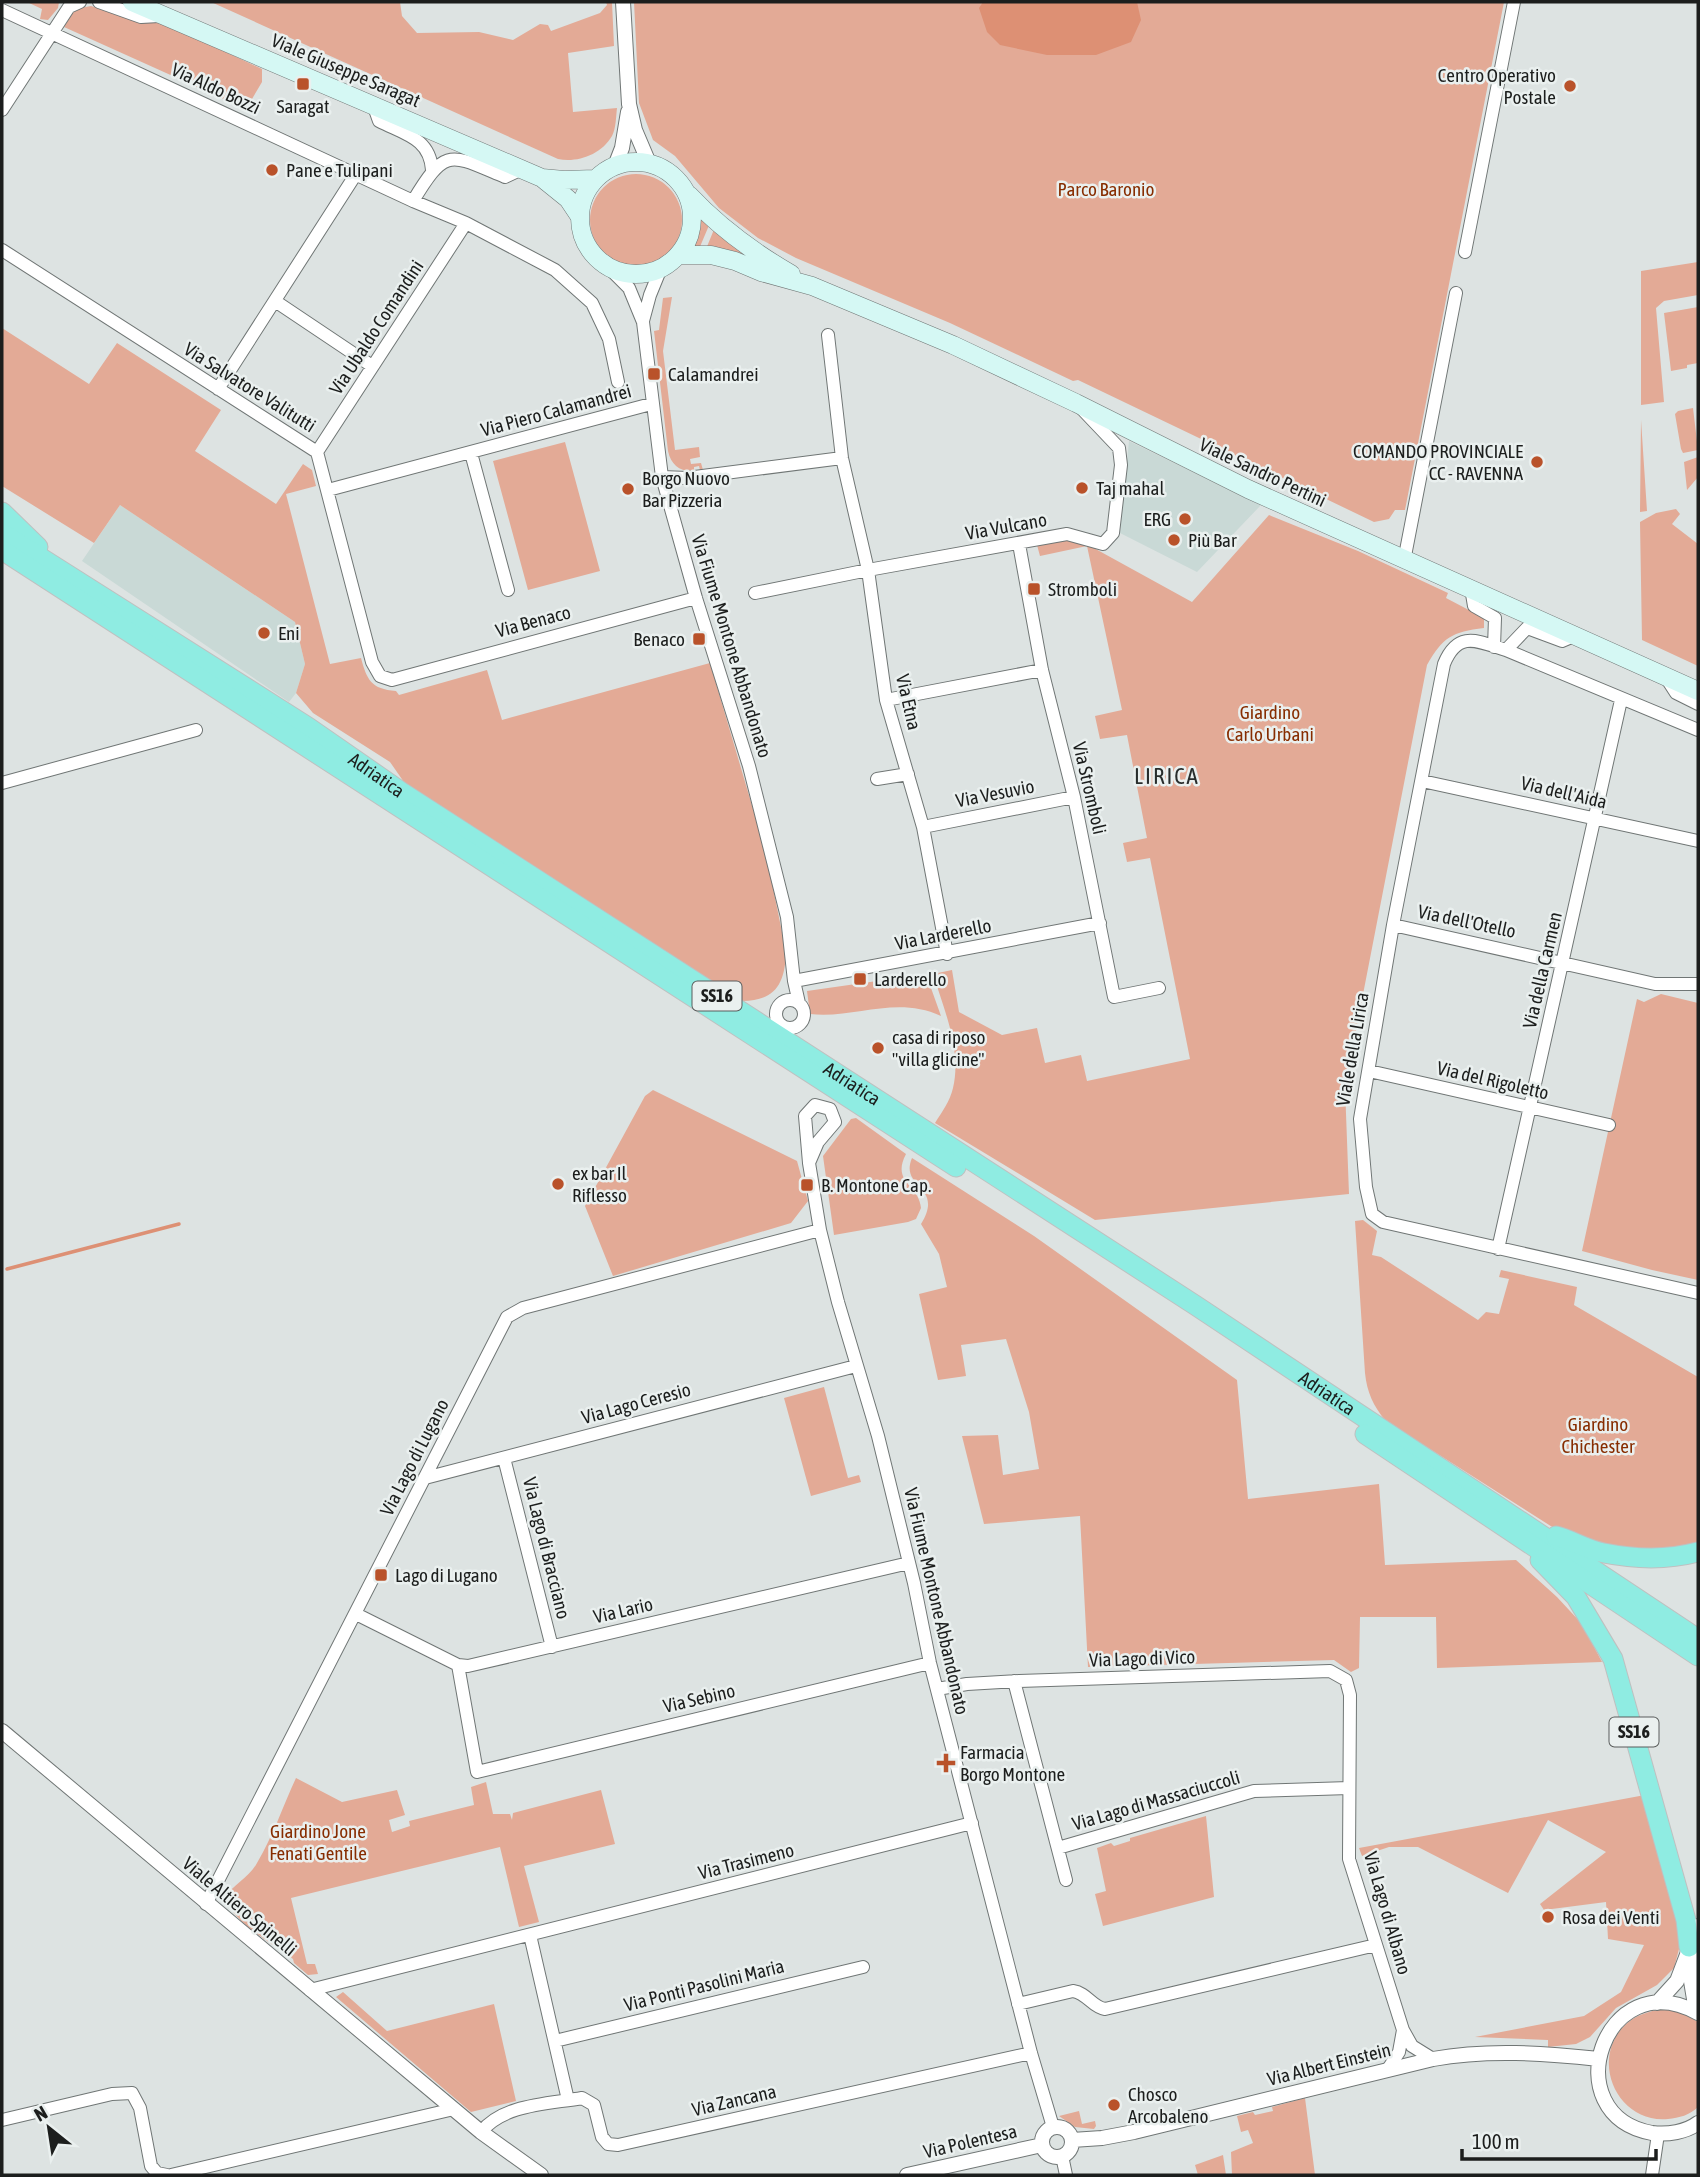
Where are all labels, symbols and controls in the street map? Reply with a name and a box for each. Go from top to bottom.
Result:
street label: Viale Giuseppe Saragat [268,28,424,112]
street label: Via Aldo Bozzi [168,58,264,118]
place label: Centro Operativo Postale [1438,64,1556,108]
marker: Saragat [295,76,311,92]
marker: Centro Operativo Postale [1562,78,1578,94]
place label: Saragat [277,95,329,117]
place label: Pane e Tulipani [286,159,393,181]
marker: Pane e Tulipani [264,162,280,178]
park label: Parco Baronio [1058,178,1154,200]
street label: Via Ubaldo Comandini [324,256,428,398]
street label: Via Salvatore Valitutti [180,338,320,436]
place label: Calamandrei [668,363,759,385]
marker: Calamandrei [646,366,662,382]
street label: Via Piero Calamandrei [478,379,634,441]
street label: Viale Sandro Pertini [1196,433,1330,511]
place label: COMANDO PROVINCIALE CC - RAVENNA [1353,440,1524,484]
marker: COMANDO PROVINCIALE CC - RAVENNA [1529,454,1545,470]
place label: Borgo Nuovo Bar Pizzeria [642,467,730,511]
place label: Taj mahal [1096,477,1164,499]
marker: Taj mahal [1074,480,1090,496]
marker: Borgo Nuovo Bar Pizzeria [620,481,636,497]
street label: Via Vulcano [964,508,1048,544]
place label: ERG [1144,508,1171,530]
marker: ERG [1177,511,1193,527]
place label: Più Bar [1188,529,1237,551]
street label: Via Fiume Montone Abbandonato [688,532,777,760]
marker: Più Bar [1166,532,1182,548]
place label: Stromboli [1048,578,1117,600]
marker: Stromboli [1026,581,1042,597]
street label: Via Benaco [493,600,573,642]
place label: Eni [278,622,300,644]
marker: Eni [256,625,272,641]
place label: Benaco [633,628,685,650]
marker: Benaco [691,631,707,647]
street label: Via Etna [892,672,926,732]
park label: Giardino Carlo Urbani [1226,701,1314,745]
street label: Via Stromboli [1069,740,1111,836]
street label: Adriatica [345,748,409,802]
district label: LIRICA [1134,763,1200,789]
street label: Via dell'Aida [1519,771,1609,813]
street label: Via Vesuvio [954,775,1036,811]
street label: Via dell'Otello [1416,900,1518,942]
street label: Via della Carmen [1518,910,1566,1030]
street label: Via Larderello [893,914,993,954]
place label: Larderello [874,968,947,990]
marker: Larderello [852,971,868,987]
road number: SS16 [692,981,742,1010]
street label: Viale della Lirica [1331,990,1373,1108]
place label: casa di riposo "villa glicine" [892,1026,986,1070]
marker: casa di riposo "villa glicine" [870,1040,886,1056]
street label: Via del Rigoletto [1435,1056,1551,1104]
street label: Adriatica [820,1057,885,1110]
place label: ex bar Il Riflesso [572,1162,627,1206]
place label: B. Montone Cap. [821,1174,931,1196]
marker: ex bar Il Riflesso [550,1176,566,1192]
marker: B. Montone Cap. [799,1177,815,1193]
street label: Adriatica [1295,1366,1360,1419]
street label: Via Lago Ceresio [579,1378,693,1428]
street label: Via Lago di Lugano [375,1395,453,1519]
park label: Giardino Chichester [1561,1413,1635,1457]
street label: Via Lago di Bracciano [519,1475,575,1621]
street label: Via Fiume Montone Abbandonato [900,1485,974,1717]
place label: Lago di Lugano [395,1564,498,1586]
marker: Lago di Lugano [373,1567,389,1583]
street label: Via Lario [591,1592,655,1627]
street label: Via Lago di Vico [1089,1645,1196,1671]
street label: Via Sebino [661,1679,737,1717]
road number: SS16 [1610,1717,1658,1746]
place label: Farmacia Borgo Montone [960,1741,1065,1785]
marker: Farmacia Borgo Montone [938,1755,954,1771]
street label: Via Lago di Massaciuccoli [1070,1766,1242,1834]
park label: Giardino Jone Fenati Gentile [269,1820,367,1864]
street label: Via Trasimeno [696,1838,796,1884]
street label: Via Lago di Albano [1360,1849,1416,1977]
street label: Viale Altiero Spinelli [178,1852,302,1960]
place label: Rosa dei Venti [1562,1906,1660,1928]
marker: Rosa dei Venti [1540,1909,1556,1925]
street label: Via Ponti Pasolini Maria [622,1954,786,2016]
street label: Via Albert Einstein [1265,2038,1393,2090]
street label: Via Zancana [690,2080,778,2120]
place label: Chosco Arcobaleno [1128,2083,1208,2127]
north arrow [14,2093,84,2163]
marker: Chosco Arcobaleno [1106,2097,1122,2113]
text: N [30,2101,51,2126]
scale bar [1462,2118,1656,2162]
street label: Via Polentesa [921,2120,1019,2162]
text: 100 m [1472,2129,1520,2153]

